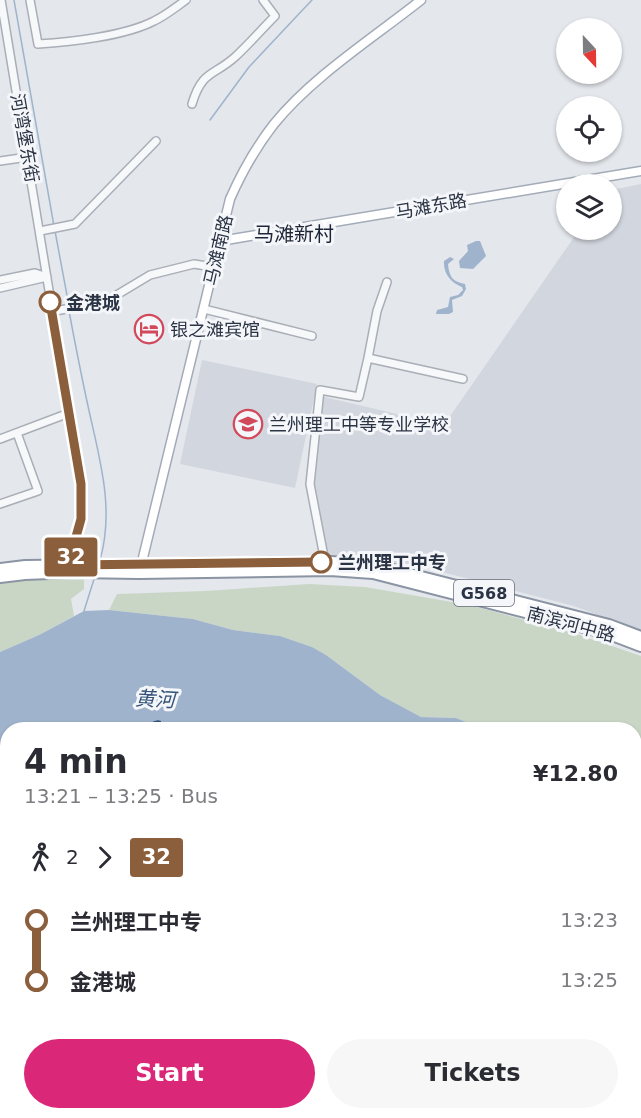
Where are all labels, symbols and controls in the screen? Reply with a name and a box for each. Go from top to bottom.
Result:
north arrow [556,18,622,84]
map controls [556,18,622,240]
street label: 河湾堡东街 [7,92,43,184]
button: locate [556,96,622,162]
button: layers [556,174,622,240]
street label: 马滩东路 [394,189,468,223]
street label: 马滩南路 [200,213,236,287]
district label: 马滩新村 [254,222,334,246]
marker: 金港城 [39,291,61,313]
place label: 金港城 [66,292,120,313]
hotel icon: 银之滩宾馆 [133,313,165,345]
place label: 银之滩宾馆 [170,319,260,340]
school or university icon: 兰州理工中等专业学校 [232,408,264,440]
place label: 兰州理工中等专业学校 [269,414,449,435]
line badge: 32 [44,538,98,576]
text: 32 [56,545,86,569]
marker: 兰州理工中专 [310,551,332,573]
place label: 兰州理工中专 [338,552,446,573]
road number: G568 [454,580,514,606]
street label: 南滨河中路 [525,602,617,646]
water label: 黄河 [134,686,180,712]
text: 4 min [24,742,128,781]
text: ¥12.80 [533,761,618,786]
text: 13:21 – 13:25 · Bus [24,784,218,808]
icon: walk [24,841,57,874]
icon: forward [88,841,121,874]
text: 2 [66,845,79,869]
text: 32 [142,845,171,869]
text: 13:23 [560,908,618,932]
text: 兰州理工中专 [70,910,202,935]
text: 13:25 [560,968,618,992]
text: 金港城 [70,970,136,995]
button: Start [24,1039,315,1108]
button: Tickets [327,1039,618,1108]

